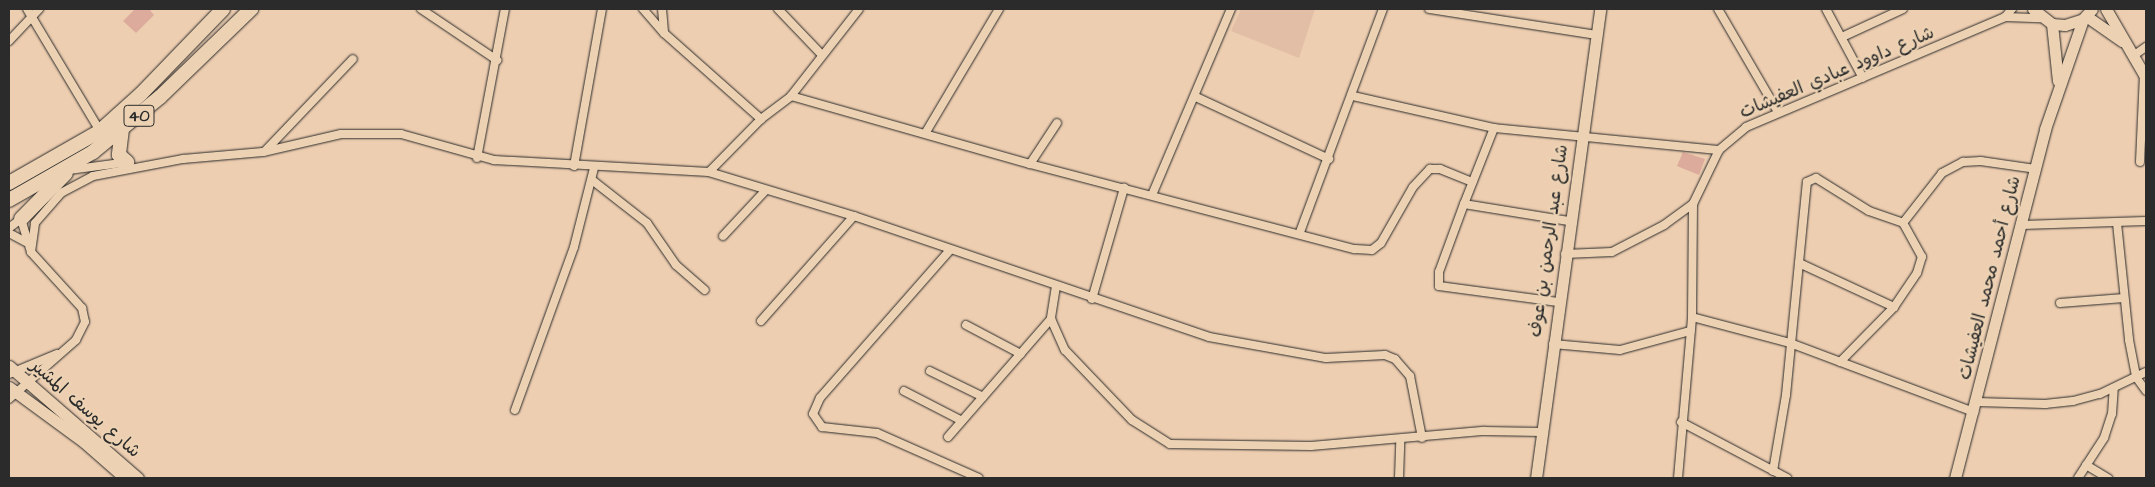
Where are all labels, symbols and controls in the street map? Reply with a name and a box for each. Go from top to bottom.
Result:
street label: شارع داوود عبادي العفيشات [1736,22,1938,124]
road number: 40 [123,102,155,130]
street label: شارع عبد الرحمن بن عوف [1525,143,1573,339]
street label: شارع أحمد محمد العفيشات [1954,174,2026,382]
street label: شارع يوسف المشير [25,355,145,463]

